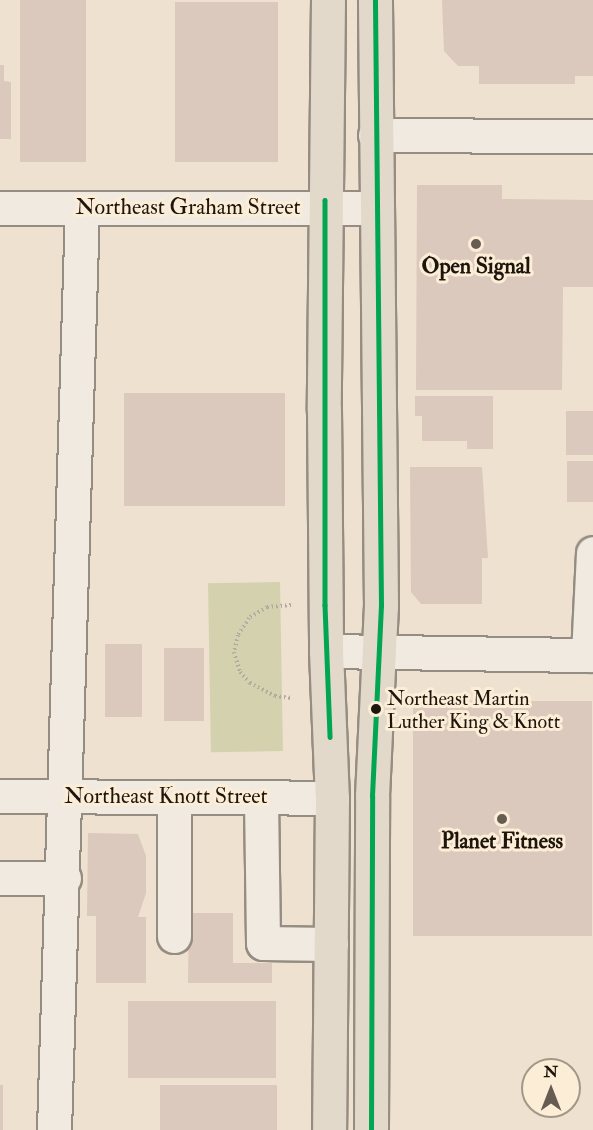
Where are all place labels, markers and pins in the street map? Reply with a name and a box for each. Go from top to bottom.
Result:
marker: Open Signal [469,237,483,251]
place label: Open Signal [421,254,531,280]
place label: Northeast Martin Luther King & Knott [387,686,560,733]
marker: Northeast Martin Luther King & Knott [370,703,382,715]
marker: Planet Fitness [495,812,509,826]
place label: Planet Fitness [441,829,563,855]

